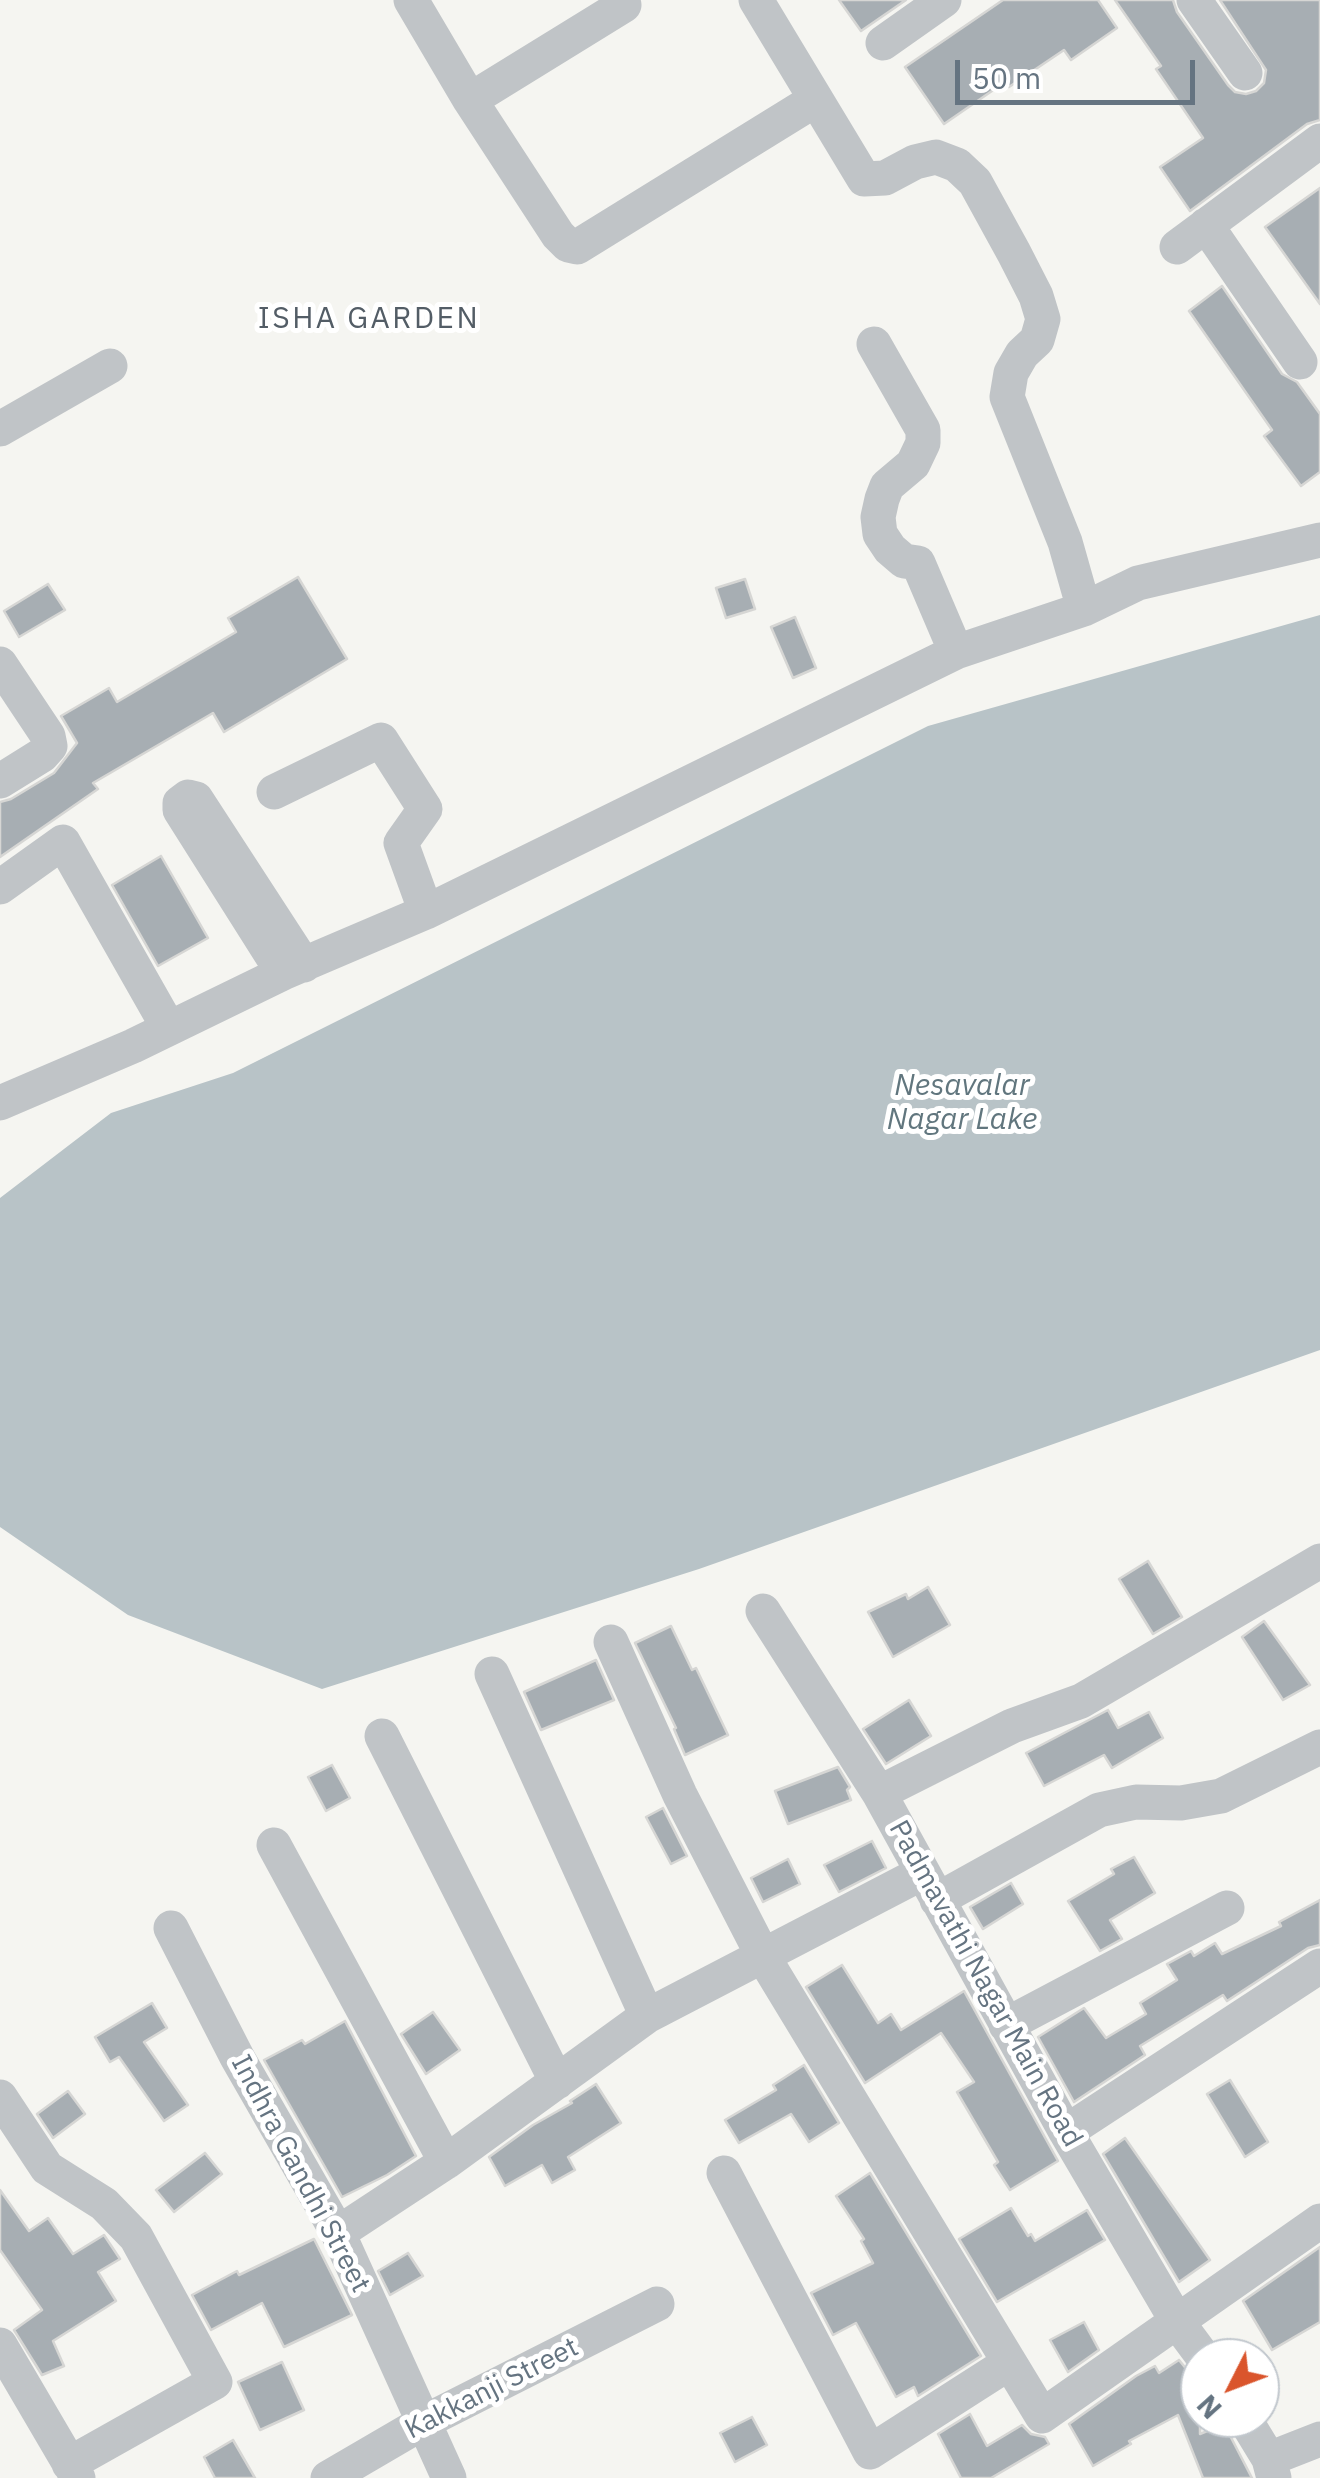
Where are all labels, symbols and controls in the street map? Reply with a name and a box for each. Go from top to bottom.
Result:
scale bar [960,40,1200,102]
text: 50 m [972,58,1041,97]
district label: ISHA GARDEN [258,301,480,337]
water label: Nesavalar Nagar Lake [887,1068,1037,1138]
street label: Padmavathi Nagar Main Road [881,1815,1089,2153]
street label: Indhra Gandhi Street [223,2050,377,2298]
street label: Kakkanji Street [400,2331,584,2447]
north arrow [1180,2338,1280,2438]
text: N [1188,2387,1229,2427]

